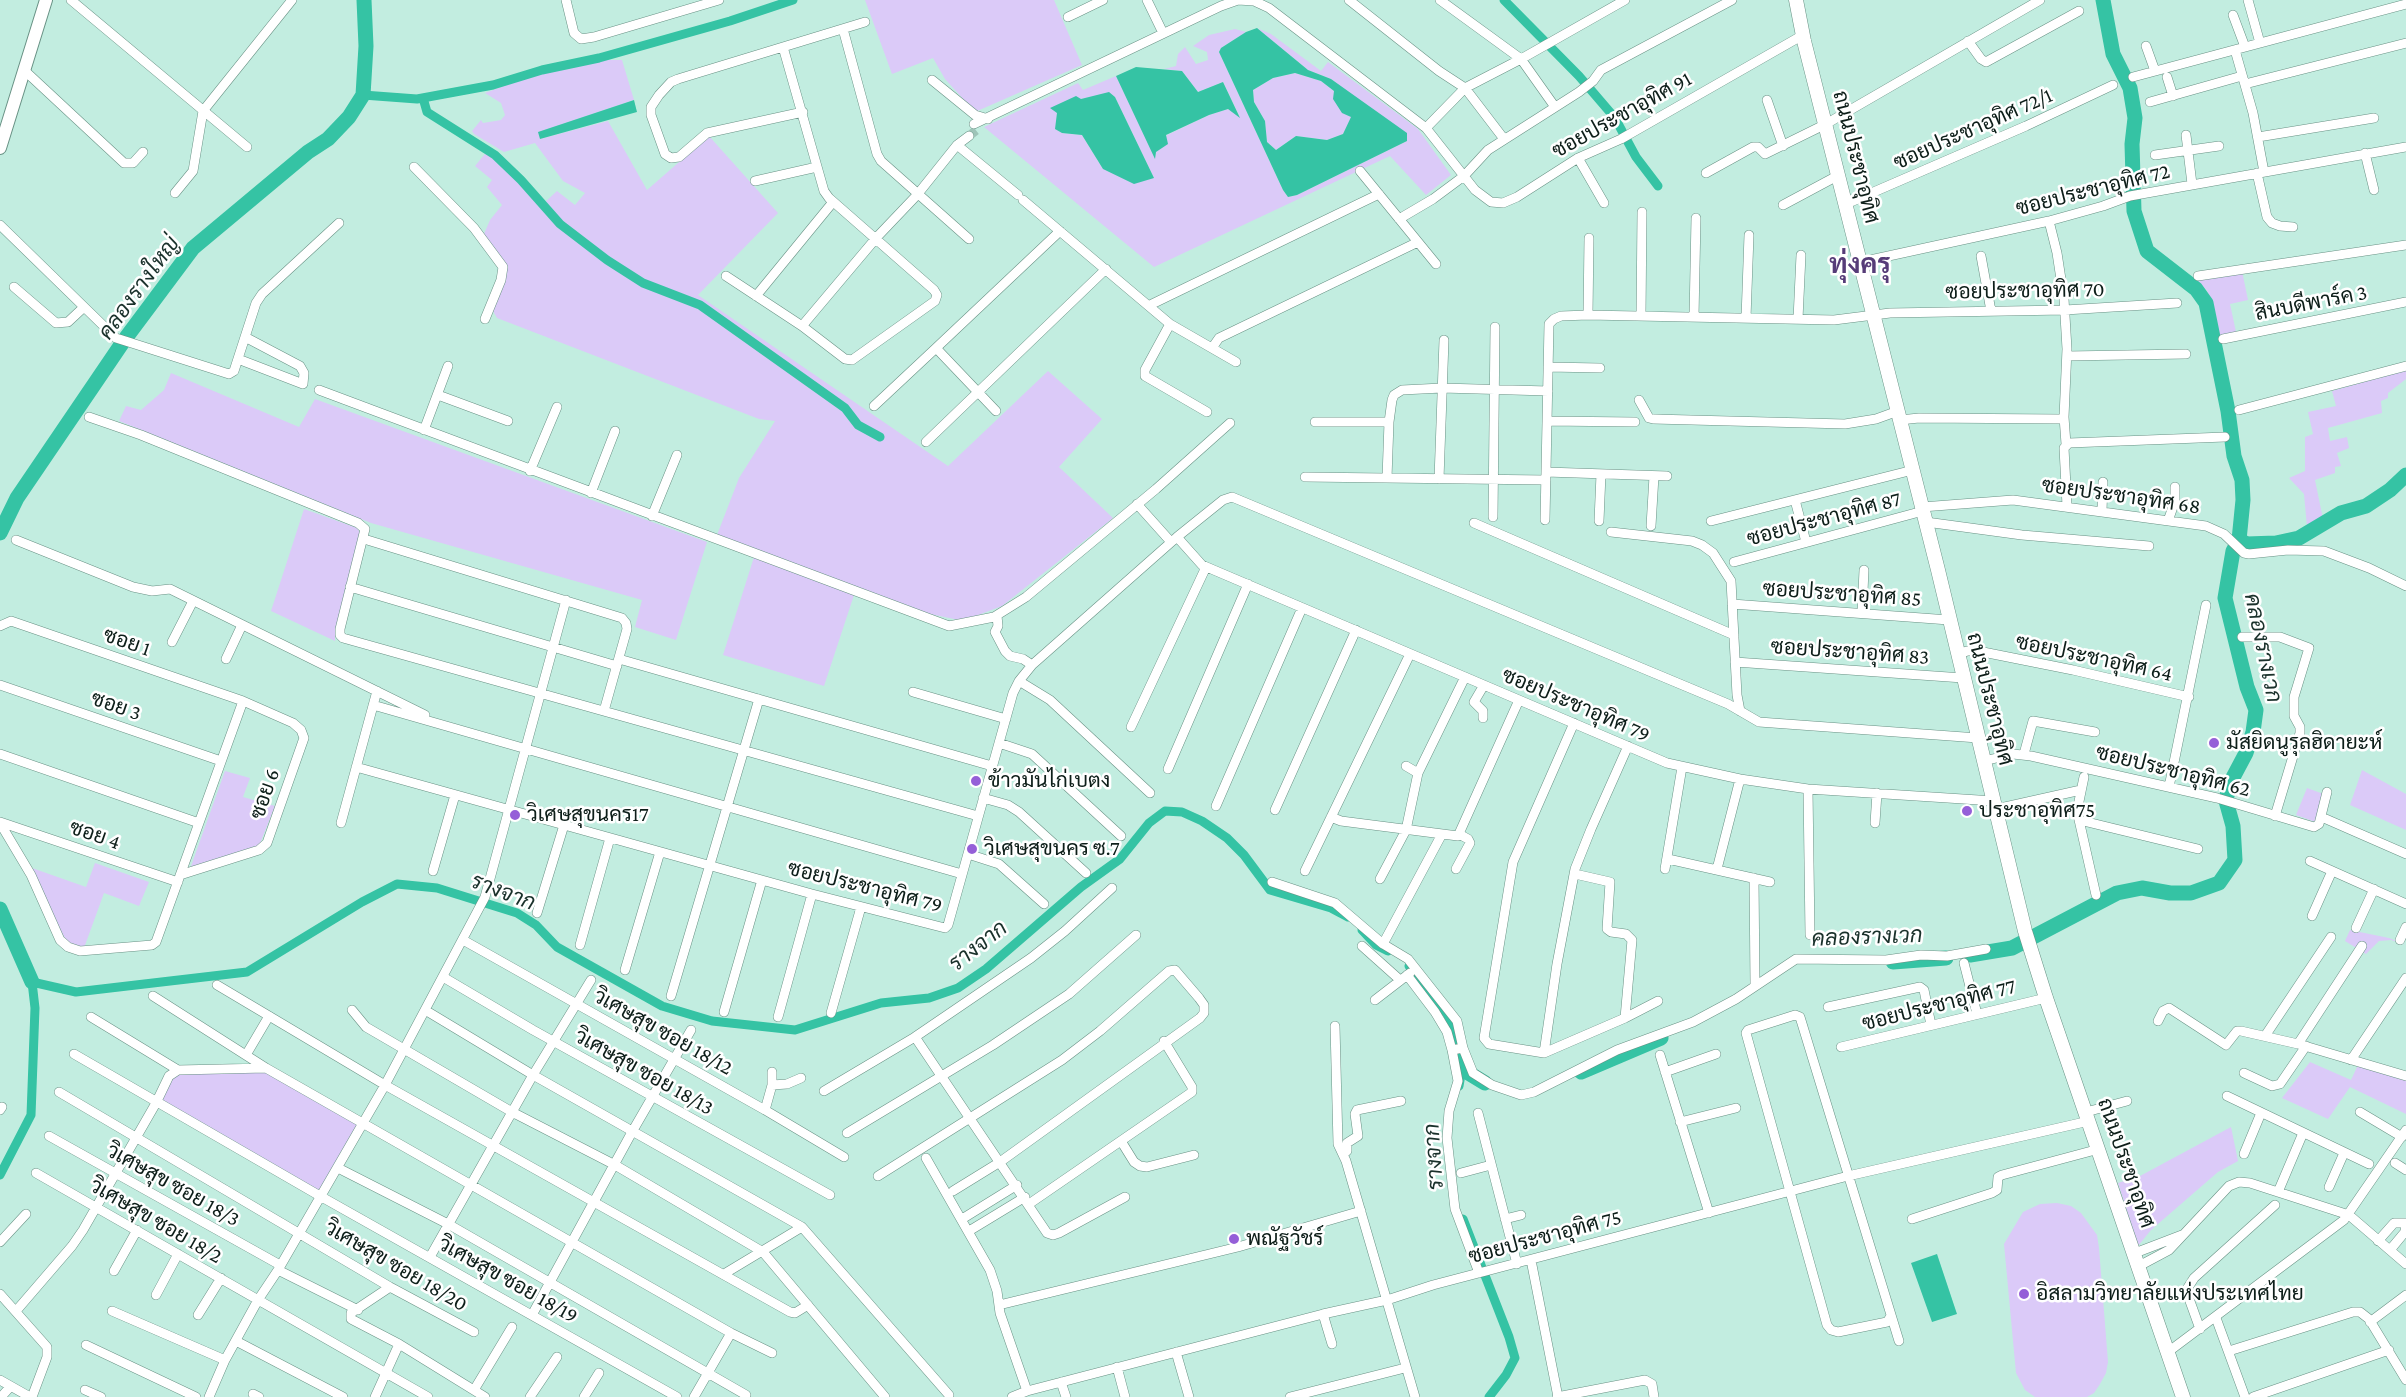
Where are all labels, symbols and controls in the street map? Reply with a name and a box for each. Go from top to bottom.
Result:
street label: ซอยประชาอุทิศ 91 [1548,66,1696,164]
street label: ซอยประชาอุทิศ 72/1 [1890,83,2056,175]
street label: ถนนประชาอุทิศ [1827,88,1885,226]
street label: ซอยประชาอุทิศ 72 [2013,159,2173,221]
water label: คลองรางใหญ่ [93,231,185,345]
district label: ทุ่งครุ [1829,249,1891,281]
street label: ซอยประชาอุทิศ 70 [1945,277,2105,305]
street label: สินบดีพาร์ค 3 [2253,280,2369,326]
street label: ซอยประชาอุทิศ 68 [2040,472,2202,520]
street label: ซอยประชาอุทิศ 87 [1744,486,1904,552]
street label: ซอยประชาอุทิศ 85 [1762,576,1922,612]
water label: คลองรางเวก [2239,591,2287,705]
street label: ซอย 1 [100,622,154,662]
street label: ซอยประชาอุทิศ 64 [2013,629,2175,687]
street label: ถนนประชาอุทิศ [1961,630,2019,768]
street label: ซอยประชาอุทิศ 83 [1770,634,1930,670]
street label: ซอยประชาอุทิศ 79 [1498,662,1654,748]
street label: ซอย 3 [88,686,144,726]
place label: มัสยิดนูรุลฮิดายะห์ [2226,730,2382,756]
marker: มัสยิดนูรุลฮิดายะห์ [2207,736,2221,750]
street label: ซอยประชาอุทิศ 62 [2093,740,2253,802]
street label: ซอย 6 [245,765,285,823]
place label: ข้าวมันไก่เบตง [988,768,1110,794]
marker: ข้าวมันไก่เบตง [969,774,983,788]
place label: ประชาอุทิศ75 [1979,798,2095,824]
place label: วิเศษสุขนคร17 [527,802,649,828]
marker: ประชาอุทิศ75 [1960,804,1974,818]
marker: วิเศษสุขนคร17 [508,808,522,822]
street label: ซอย 4 [66,815,124,855]
place label: วิเศษสุขนคร ซ.7 [984,836,1120,862]
marker: วิเศษสุขนคร ซ.7 [965,842,979,856]
street label: ซอยประชาอุทิศ 79 [785,856,945,918]
water label: รางจาก [467,868,539,916]
water label: รางจาก [944,915,1012,977]
water label: คลองรางเวก [1811,922,1923,952]
street label: ซอยประชาอุทิศ 77 [1860,974,2018,1036]
street label: วิเศษสุข ซอย 18/12 [589,983,737,1081]
street label: วิเศษสุข ซอย 18/13 [570,1023,718,1121]
street label: ถนนประชาอุทิศ [2092,1095,2160,1231]
water label: รางจาก [1418,1123,1450,1191]
street label: วิเศษสุข ซอย 18/3 [102,1138,244,1232]
street label: วิเศษสุข ซอย 18/2 [85,1173,227,1269]
street label: ซอยประชาอุทิศ 75 [1466,1204,1624,1270]
street label: วิเศษสุข ซอย 18/20 [320,1215,472,1317]
place label: พณัฐวัชร์ [1246,1226,1324,1252]
street label: วิเศษสุข ซอย 18/19 [434,1231,582,1329]
marker: พณัฐวัชร์ [1227,1232,1241,1246]
place label: อิสลามวิทยาลัยแห่งประเทศไทย [2036,1281,2304,1307]
marker: อิสลามวิทยาลัยแห่งประเทศไทย [2017,1287,2031,1301]

